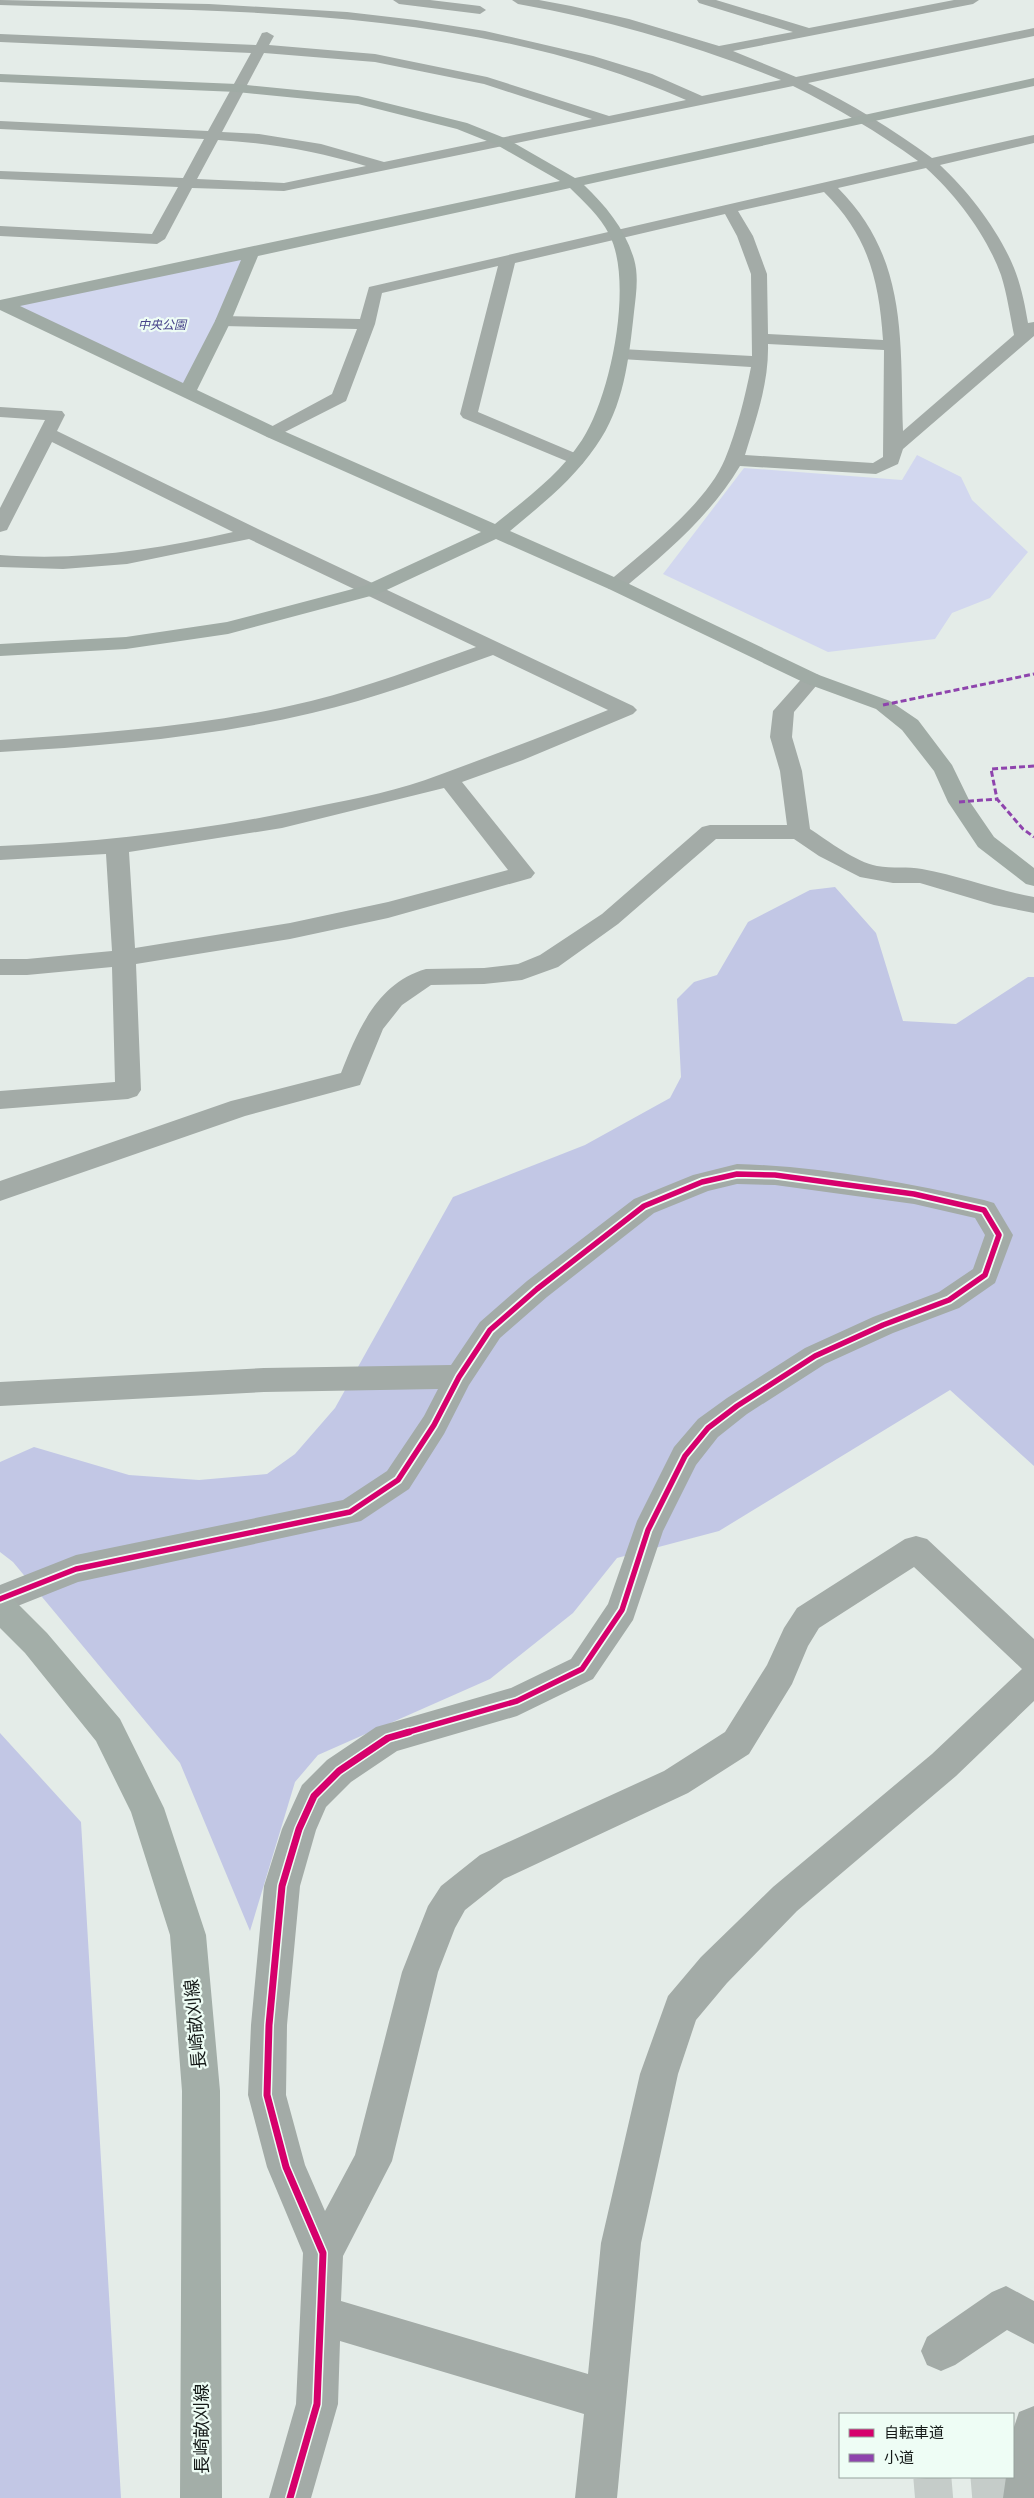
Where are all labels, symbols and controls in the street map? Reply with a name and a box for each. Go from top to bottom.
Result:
park label: 中央公園 [138,317,188,332]
street label: 長崎畝刈線 [180,1978,210,2070]
street label: 長崎畝刈線 [190,2384,213,2474]
legend [839,2413,1014,2478]
text: 自転車道 [884,2423,944,2442]
text: 小道 [884,2448,914,2467]

